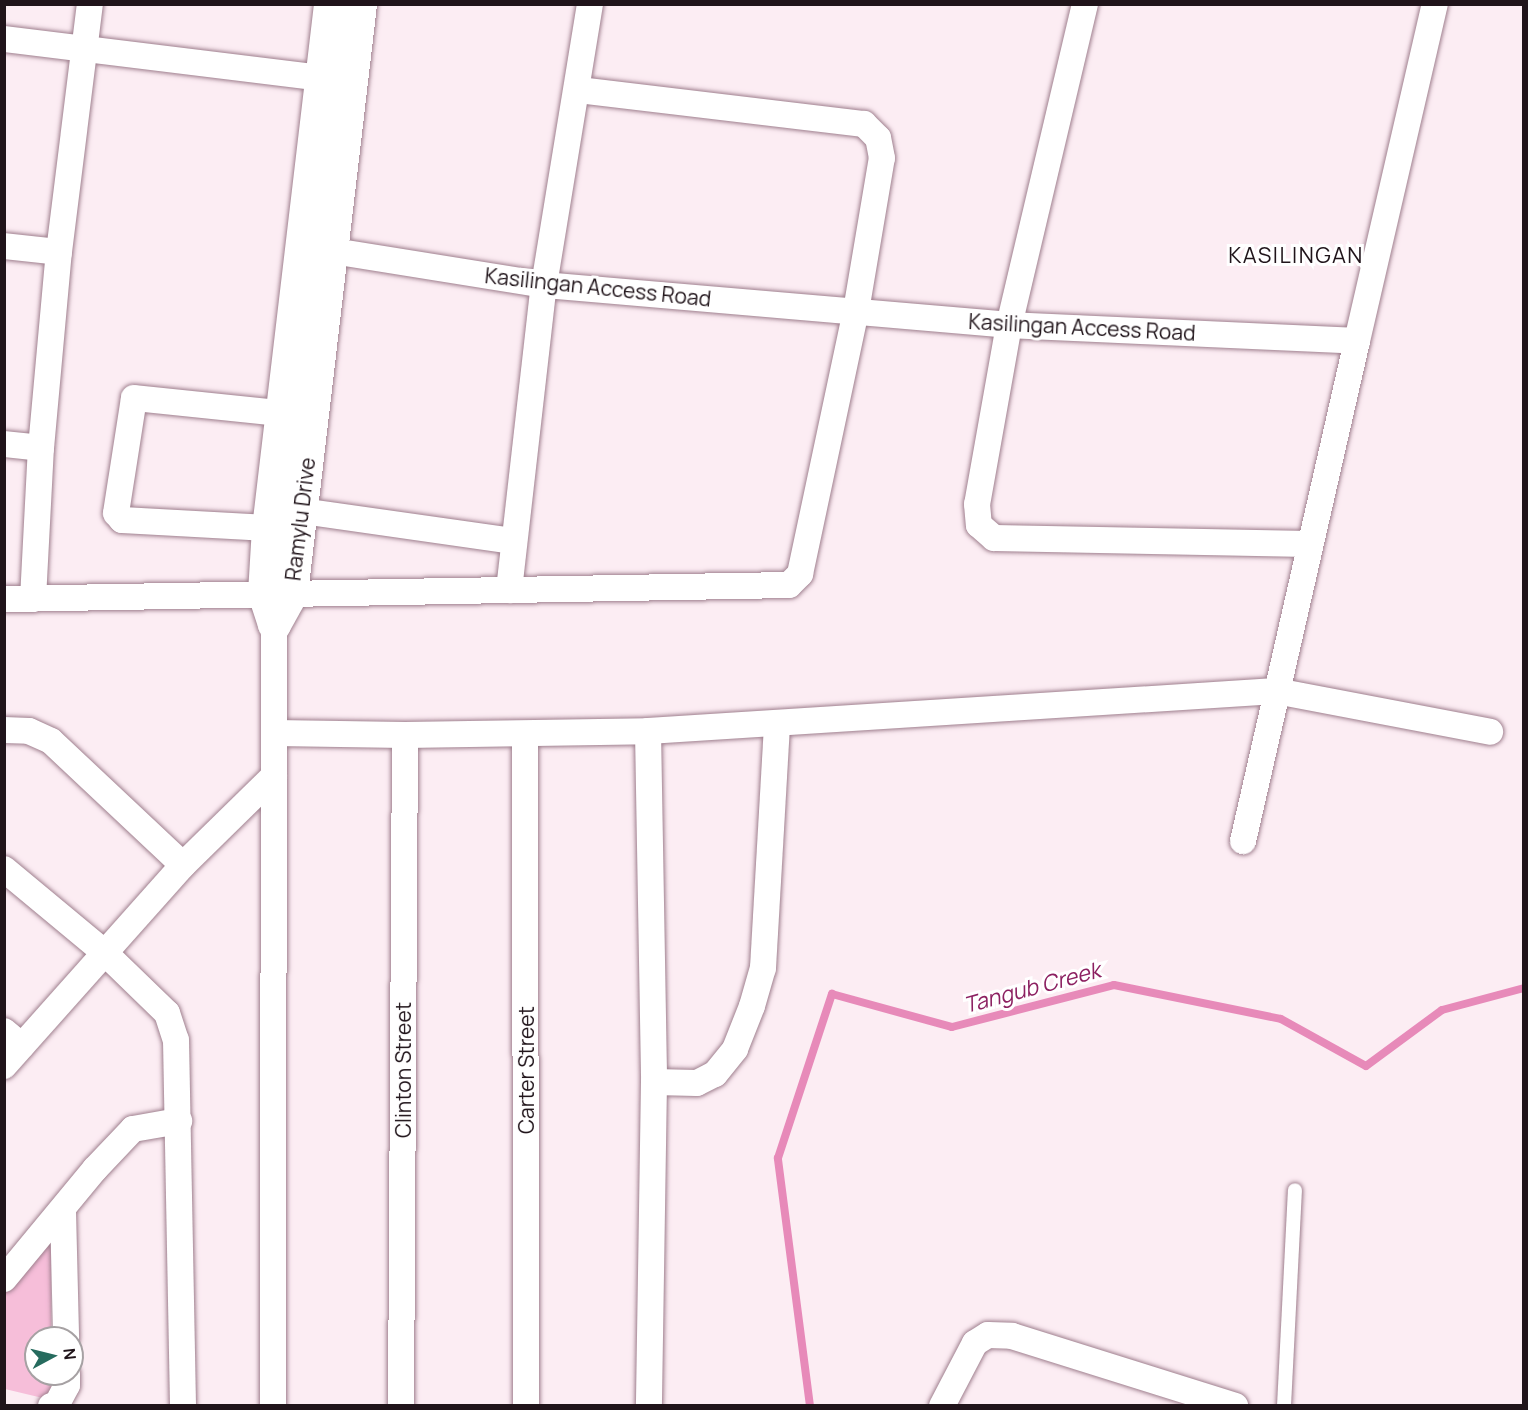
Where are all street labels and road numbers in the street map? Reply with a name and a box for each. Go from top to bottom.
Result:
street label: Kasilingan Access Road [484,263,712,311]
street label: Kasilingan Access Road [968,308,1196,346]
street label: Ramylu Drive [280,456,320,582]
street label: Clinton Street [390,1002,416,1138]
street label: Carter Street [513,1006,539,1134]

